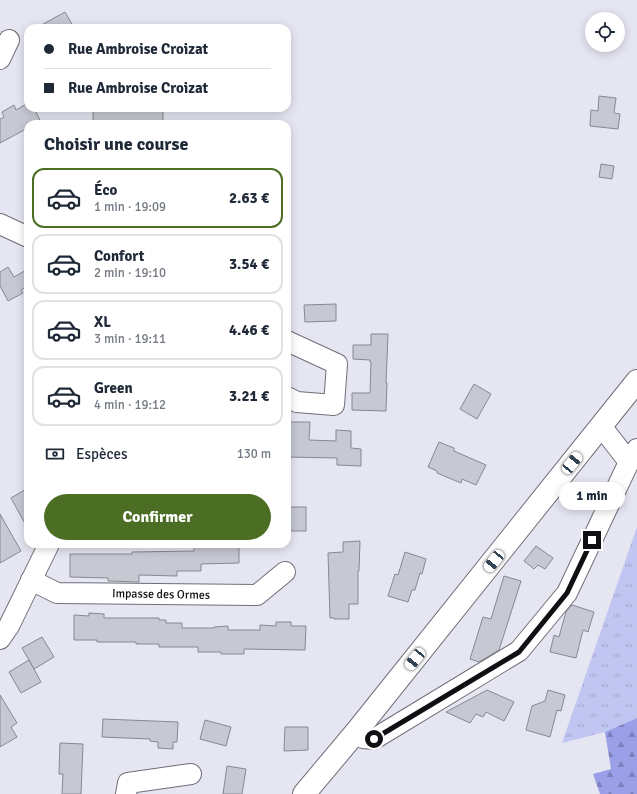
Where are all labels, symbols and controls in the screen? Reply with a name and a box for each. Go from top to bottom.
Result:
map controls [585,12,625,52]
button: locate [585,12,625,52]
text: Rue Ambroise Croizat [68,40,208,58]
text: Rue Ambroise Croizat [68,79,208,97]
text: Choisir une course [44,133,188,155]
icon: car [46,180,82,216]
text: Éco [94,181,117,199]
text: 2.63 € [229,189,269,207]
text: 1 min · 19:09 [94,199,166,215]
icon: car [46,246,82,282]
text: Confort [94,247,144,265]
text: 3.54 € [229,255,269,273]
text: 2 min · 19:10 [94,265,166,281]
icon: car [46,312,82,348]
text: XL [94,313,111,331]
text: 4.46 € [229,321,269,339]
text: 3 min · 19:11 [94,331,166,347]
icon: car [46,378,82,414]
text: Green [94,379,133,397]
text: 3.21 € [229,387,269,405]
text: 4 min · 19:12 [94,397,166,413]
icon: cash [44,443,66,465]
text: Espèces [76,445,128,463]
text: 130 m [237,446,271,462]
car [560,450,584,476]
callout: 1 min [559,482,625,510]
text: 1 min [576,488,608,504]
button: Confirmer [44,494,271,540]
route end [583,531,601,549]
car [482,548,506,574]
street label: Impasse des Ormes [112,586,210,603]
car [403,646,427,672]
route start [365,730,383,748]

